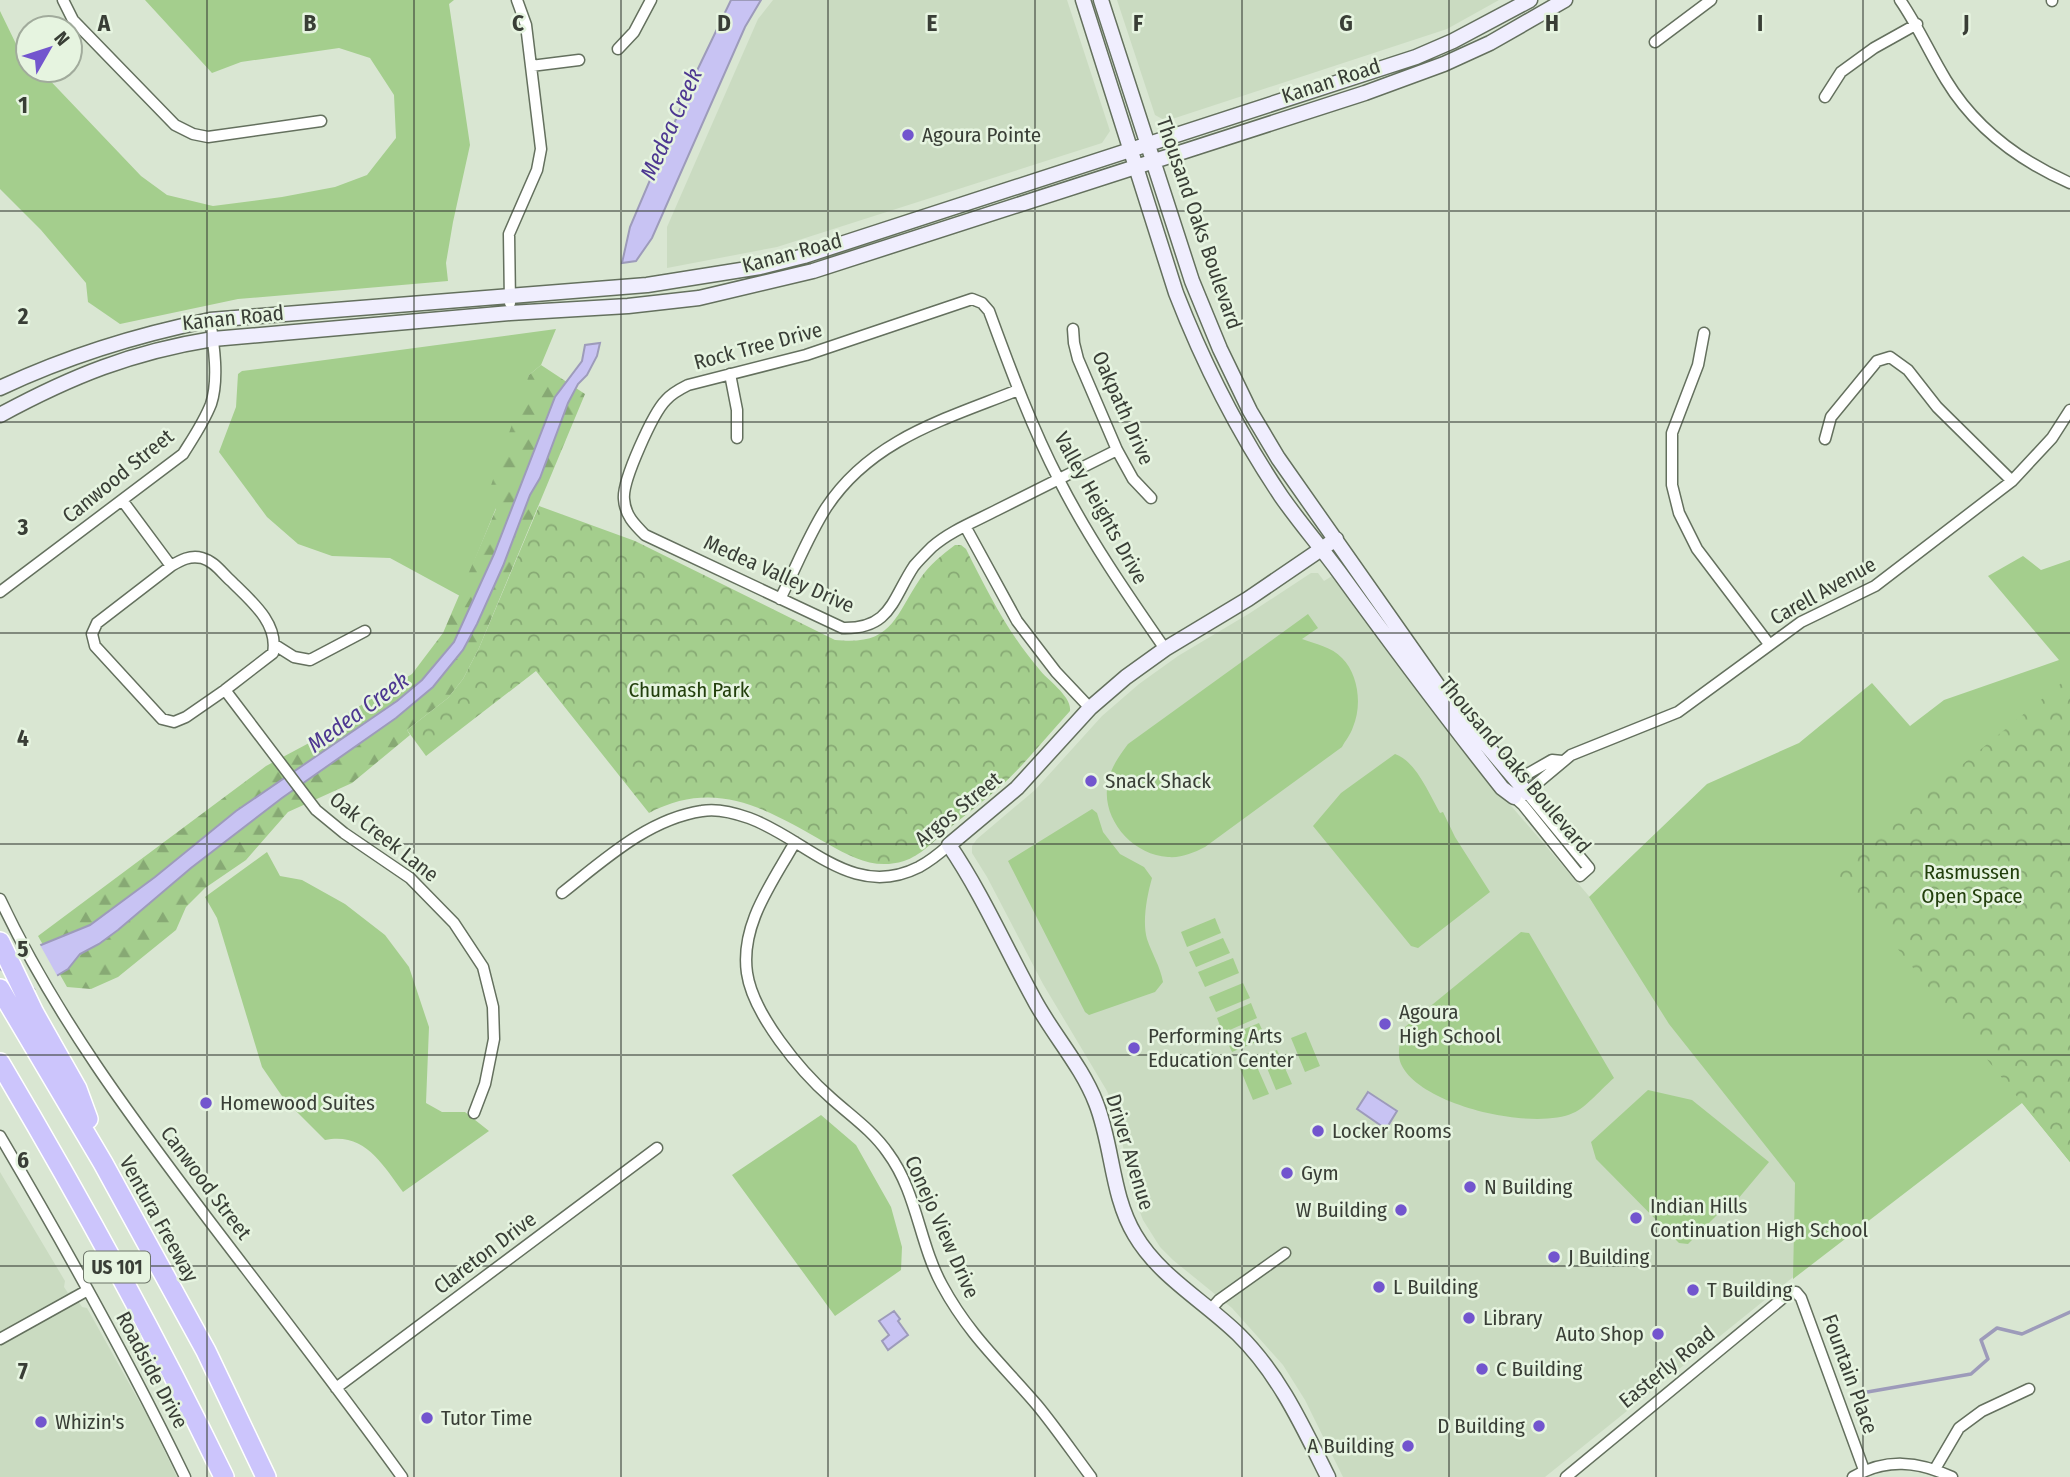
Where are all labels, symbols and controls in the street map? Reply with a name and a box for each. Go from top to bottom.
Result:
text: A [97,9,111,37]
text: B [304,9,317,37]
text: C [512,9,524,37]
text: D [717,9,731,37]
text: E [927,9,938,37]
text: F [1133,9,1143,37]
text: G [1339,9,1353,37]
text: H [1545,9,1559,37]
text: I [1757,9,1763,37]
text: J [1962,9,1969,37]
north arrow [14,14,84,84]
text: N [49,27,74,50]
street label: Kanan Road [1278,53,1384,109]
water label: Medea Creek [634,64,708,184]
text: 1 [18,91,28,119]
street label: Thousand Oaks Boulevard [1150,114,1248,332]
place label: Agoura Pointe [922,122,1041,148]
marker: Agoura Pointe [900,127,916,143]
street label: Kanan Road [739,227,845,279]
street label: Kanan Road [181,300,285,336]
text: 2 [17,302,29,330]
street label: Rock Tree Drive [691,316,825,376]
street label: Oakpath Drive [1086,347,1160,469]
street label: Canwood Street [57,423,179,529]
street label: Valley Heights Drive [1048,427,1154,589]
text: 3 [17,513,29,541]
street label: Medea Valley Drive [700,529,858,619]
street label: Carell Avenue [1766,551,1880,631]
water label: Medea Creek [302,666,414,758]
street label: Thousand Oaks Boulevard [1433,671,1597,859]
park label: Chumash Park [628,677,750,703]
text: 4 [17,724,29,752]
street label: Argos Street [909,766,1007,852]
place label: Snack Shack [1105,768,1211,794]
marker: Snack Shack [1083,773,1099,789]
street label: Oak Creek Lane [324,786,444,888]
park label: Rasmussen Open Space [1921,859,2023,909]
text: 5 [17,935,29,963]
place label: Agoura High School [1399,999,1501,1049]
marker: Agoura High School [1377,1016,1393,1032]
place label: Performing Arts Education Center [1148,1023,1295,1073]
marker: Performing Arts Education Center [1126,1040,1142,1056]
place label: Homewood Suites [220,1090,375,1116]
street label: Driver Avenue [1100,1091,1160,1213]
marker: Homewood Suites [198,1095,214,1111]
place label: Locker Rooms [1332,1118,1451,1144]
street label: Canwood Street [155,1121,257,1245]
marker: Locker Rooms [1310,1123,1326,1139]
text: 6 [17,1146,29,1174]
street label: Ventura Freeway [114,1151,205,1287]
street label: Conejo View Drive [899,1152,985,1302]
place label: Gym [1301,1160,1339,1186]
marker: Gym [1279,1165,1295,1181]
place label: N Building [1484,1174,1572,1200]
marker: N Building [1462,1179,1478,1195]
place label: Indian Hills Continuation High School [1650,1193,1869,1243]
place label: W Building [1296,1197,1387,1223]
marker: W Building [1393,1202,1409,1218]
street label: Clareton Drive [429,1206,541,1300]
marker: Indian Hills Continuation High School [1628,1210,1644,1226]
place label: J Building [1568,1244,1649,1270]
marker: J Building [1546,1249,1562,1265]
road number: US 101 [84,1252,150,1282]
place label: L Building [1393,1274,1478,1300]
place label: T Building [1707,1277,1792,1303]
marker: L Building [1371,1279,1387,1295]
marker: T Building [1685,1282,1701,1298]
place label: Library [1483,1305,1543,1331]
street label: Roadside Drive [110,1307,194,1433]
marker: Library [1461,1310,1477,1326]
street label: Fountain Place [1816,1311,1884,1437]
street label: Easterly Road [1614,1320,1720,1414]
place label: Auto Shop [1556,1321,1644,1347]
marker: Auto Shop [1650,1326,1666,1342]
place label: C Building [1496,1356,1582,1382]
text: 7 [18,1357,28,1385]
marker: C Building [1474,1361,1490,1377]
place label: Tutor Time [441,1405,532,1431]
place label: Whizin's [55,1409,125,1435]
marker: Tutor Time [419,1410,435,1426]
place label: D Building [1437,1413,1525,1439]
marker: Whizin's [33,1414,49,1430]
marker: D Building [1531,1418,1547,1434]
place label: A Building [1307,1433,1394,1459]
marker: A Building [1400,1438,1416,1454]

